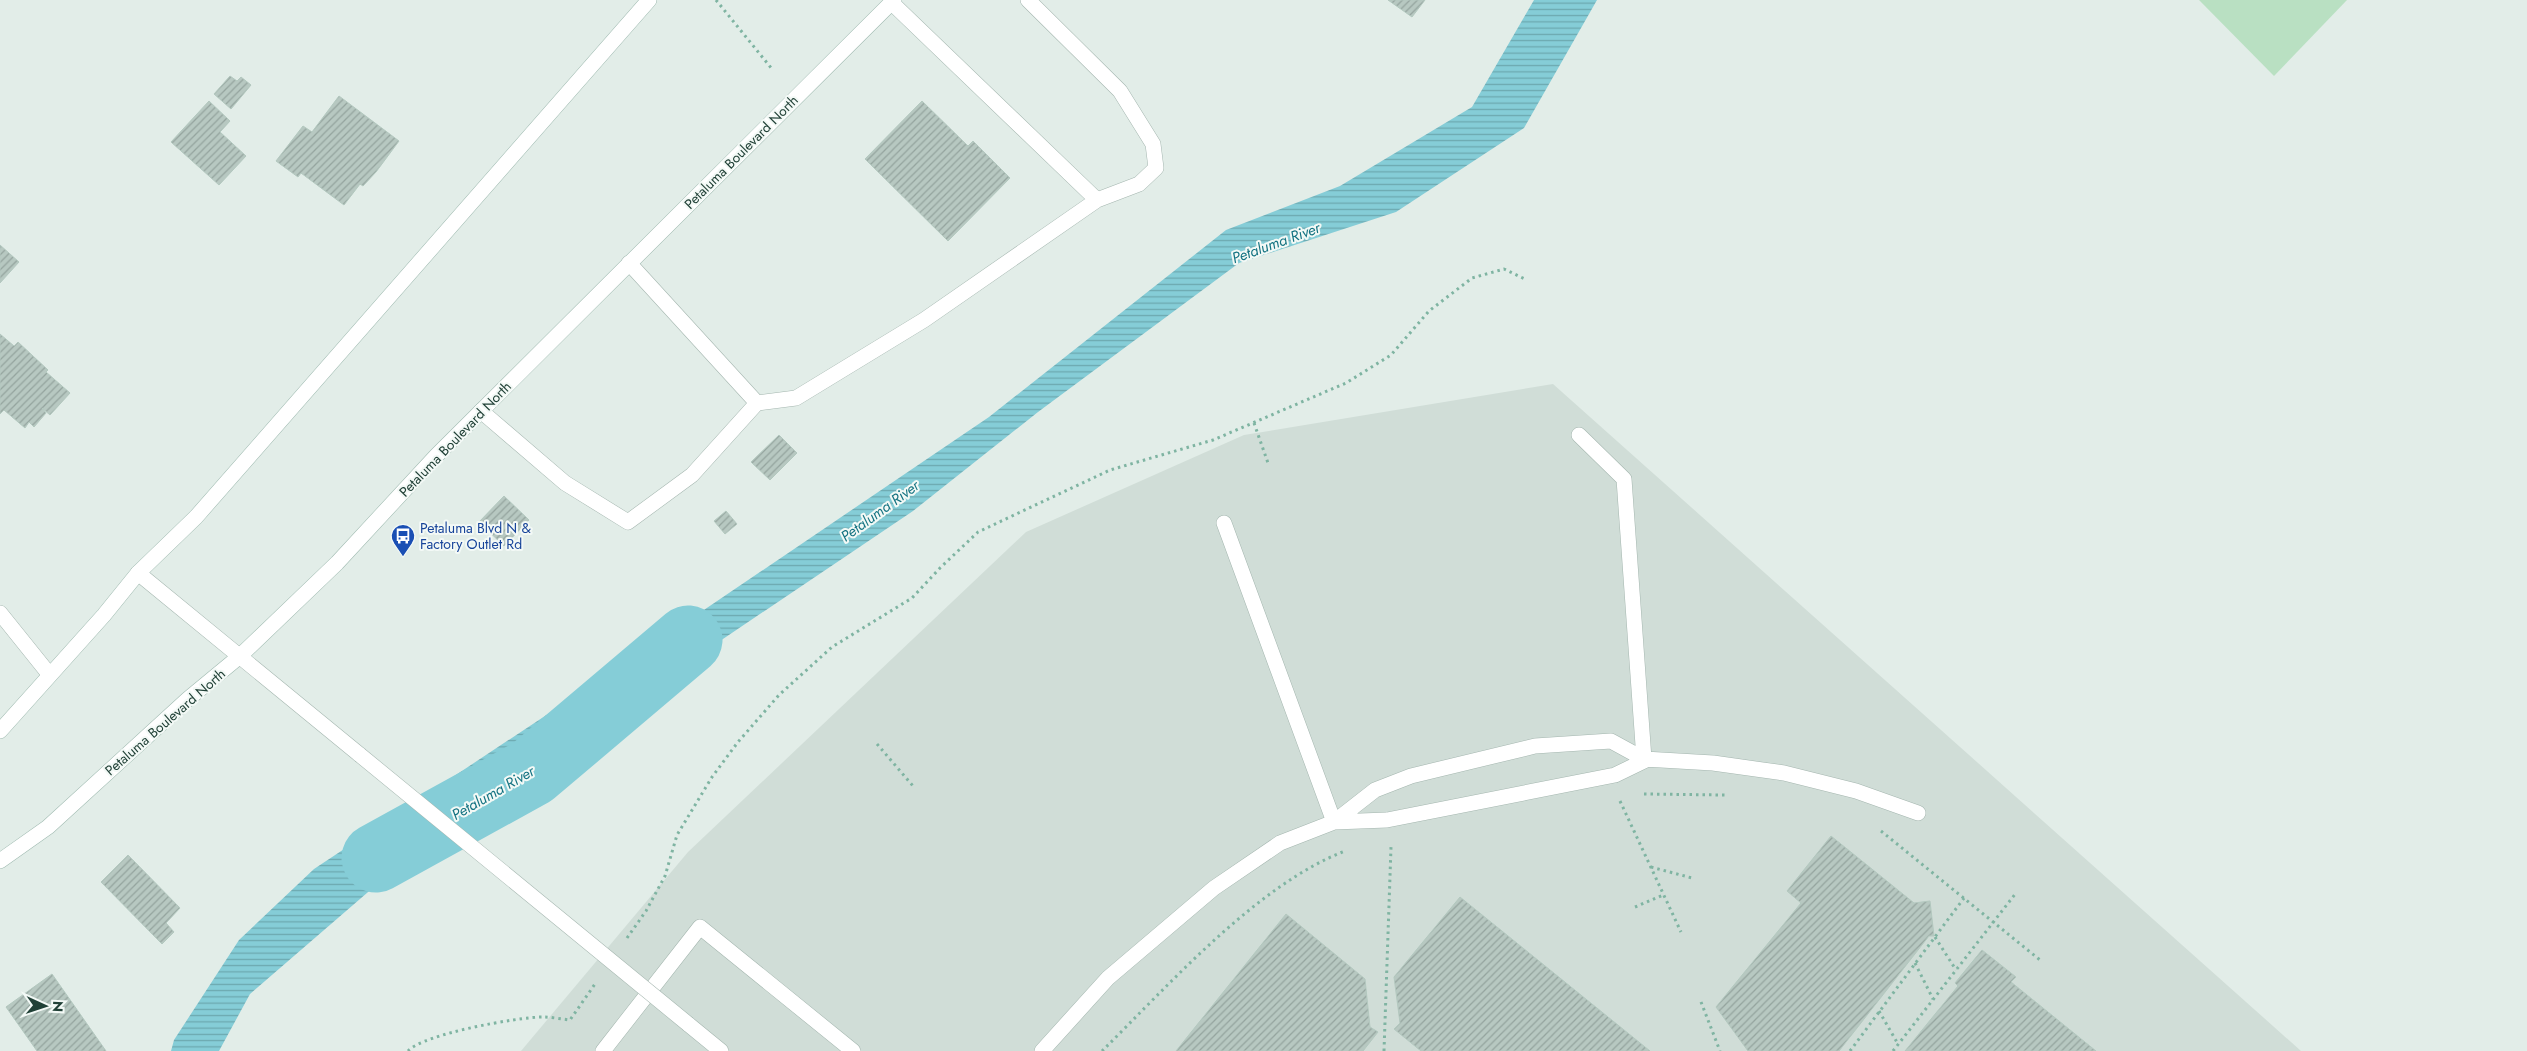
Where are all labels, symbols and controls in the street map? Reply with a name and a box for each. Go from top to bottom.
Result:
street label: Petaluma Boulevard North [680,91,802,213]
water label: Petaluma River [1229,216,1324,269]
street label: Petaluma Boulevard North [394,377,516,501]
water label: Petaluma River [836,474,925,547]
place label: Petaluma Blvd N & Factory Outlet Rd [420,518,531,554]
bus stop icon: Petaluma Blvd N & Factory Outlet Rd [390,523,416,557]
street label: Petaluma Boulevard North [100,664,230,780]
water label: Petaluma River [447,760,539,826]
north arrow [20,981,70,1031]
text: N [48,1001,68,1013]

